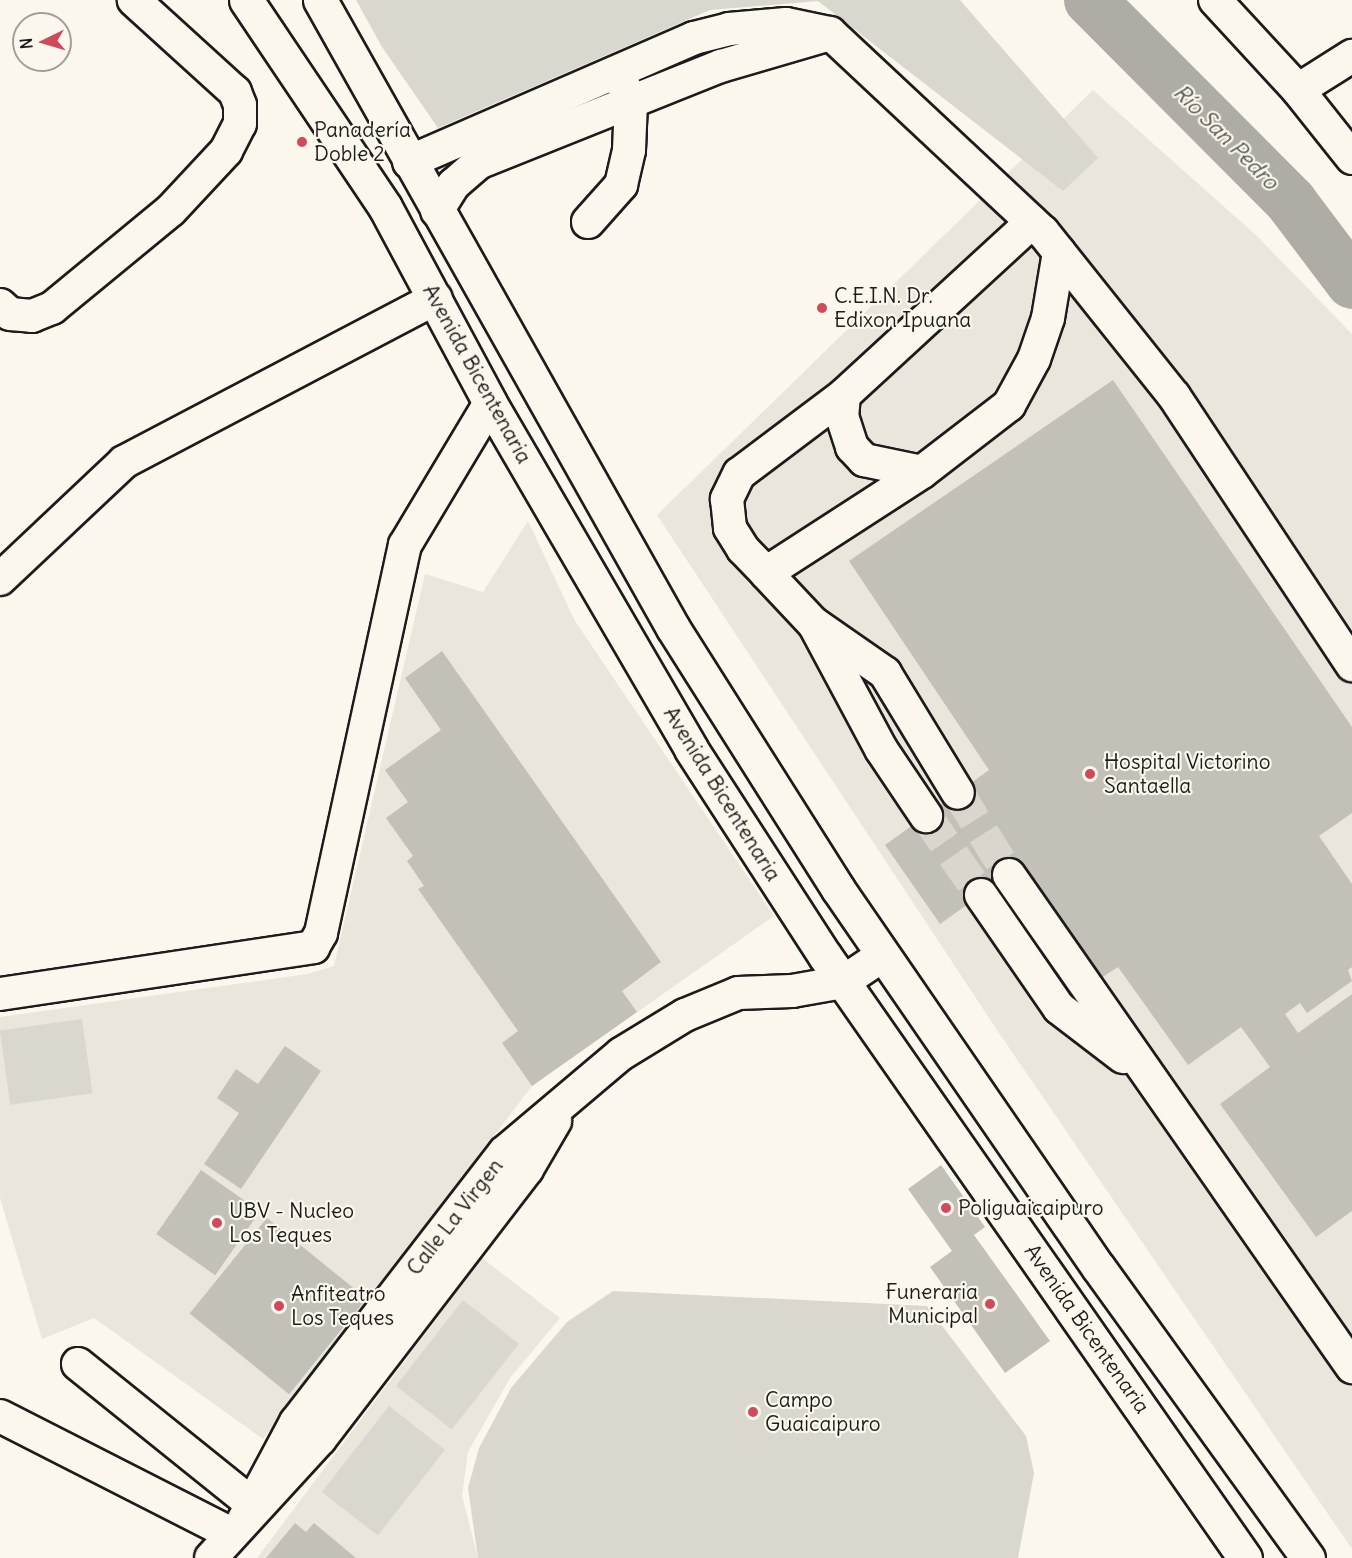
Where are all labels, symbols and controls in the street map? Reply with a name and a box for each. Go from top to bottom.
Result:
north arrow [12,12,72,72]
text: N [16,37,37,50]
water label: Río San Pedro [1168,79,1284,195]
place label: Panadería Doble 2 [314,117,411,167]
marker: Panadería Doble 2 [295,135,309,149]
street label: Avenida Bicentenaria [417,280,537,468]
place label: C.E.I.N. Dr. Edixon Ipuana [834,283,971,333]
marker: C.E.I.N. Dr. Edixon Ipuana [815,301,829,315]
street label: Avenida Bicentenaria [658,702,786,886]
place label: Hospital Victorino Santaella [1104,749,1271,799]
marker: Hospital Victorino Santaella [1081,765,1099,783]
street label: Calle La Virgen [402,1154,508,1280]
place label: Poliguaicaipuro [958,1195,1104,1221]
place label: UBV - Nucleo Los Teques [229,1198,354,1248]
marker: Poliguaicaipuro [939,1201,953,1215]
marker: UBV - Nucleo Los Teques [210,1216,224,1230]
street label: Avenida Bicentenaria [1019,1240,1155,1418]
place label: Funeraria Municipal [886,1279,978,1329]
place label: Anfiteatro Los Teques [291,1281,394,1331]
marker: Funeraria Municipal [983,1297,997,1311]
marker: Anfiteatro Los Teques [272,1299,286,1313]
place label: Campo Guaicaipuro [765,1387,881,1437]
marker: Campo Guaicaipuro [746,1405,760,1419]

